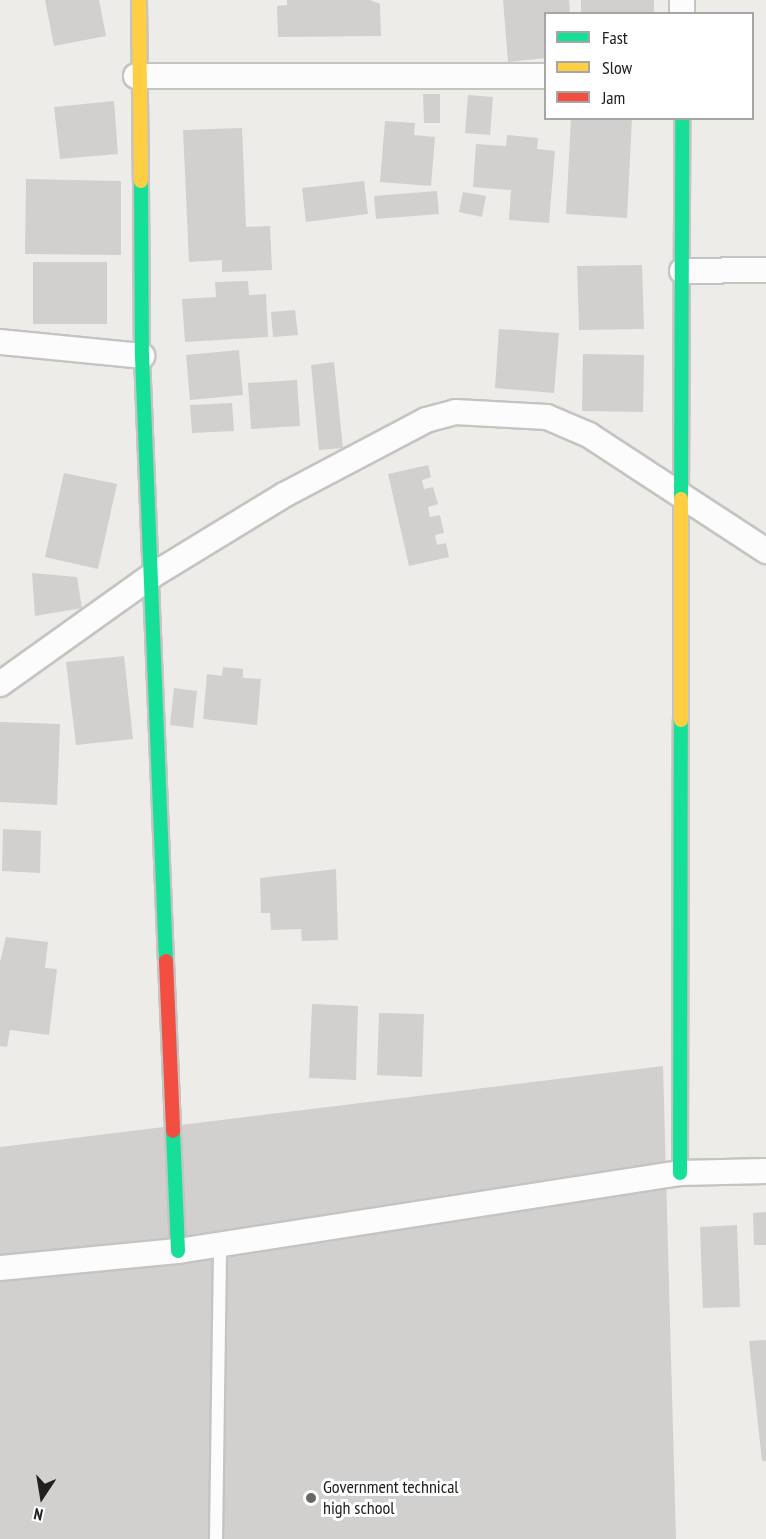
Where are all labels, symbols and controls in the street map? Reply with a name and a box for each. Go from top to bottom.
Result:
legend [544,12,754,120]
text: Fast [602,26,628,49]
text: Slow [602,56,632,79]
text: Jam [602,86,625,109]
north arrow [12,1467,72,1527]
place label: Government technical high school [323,1477,459,1520]
marker: Government technical high school [304,1491,318,1505]
text: N [32,1504,45,1525]

